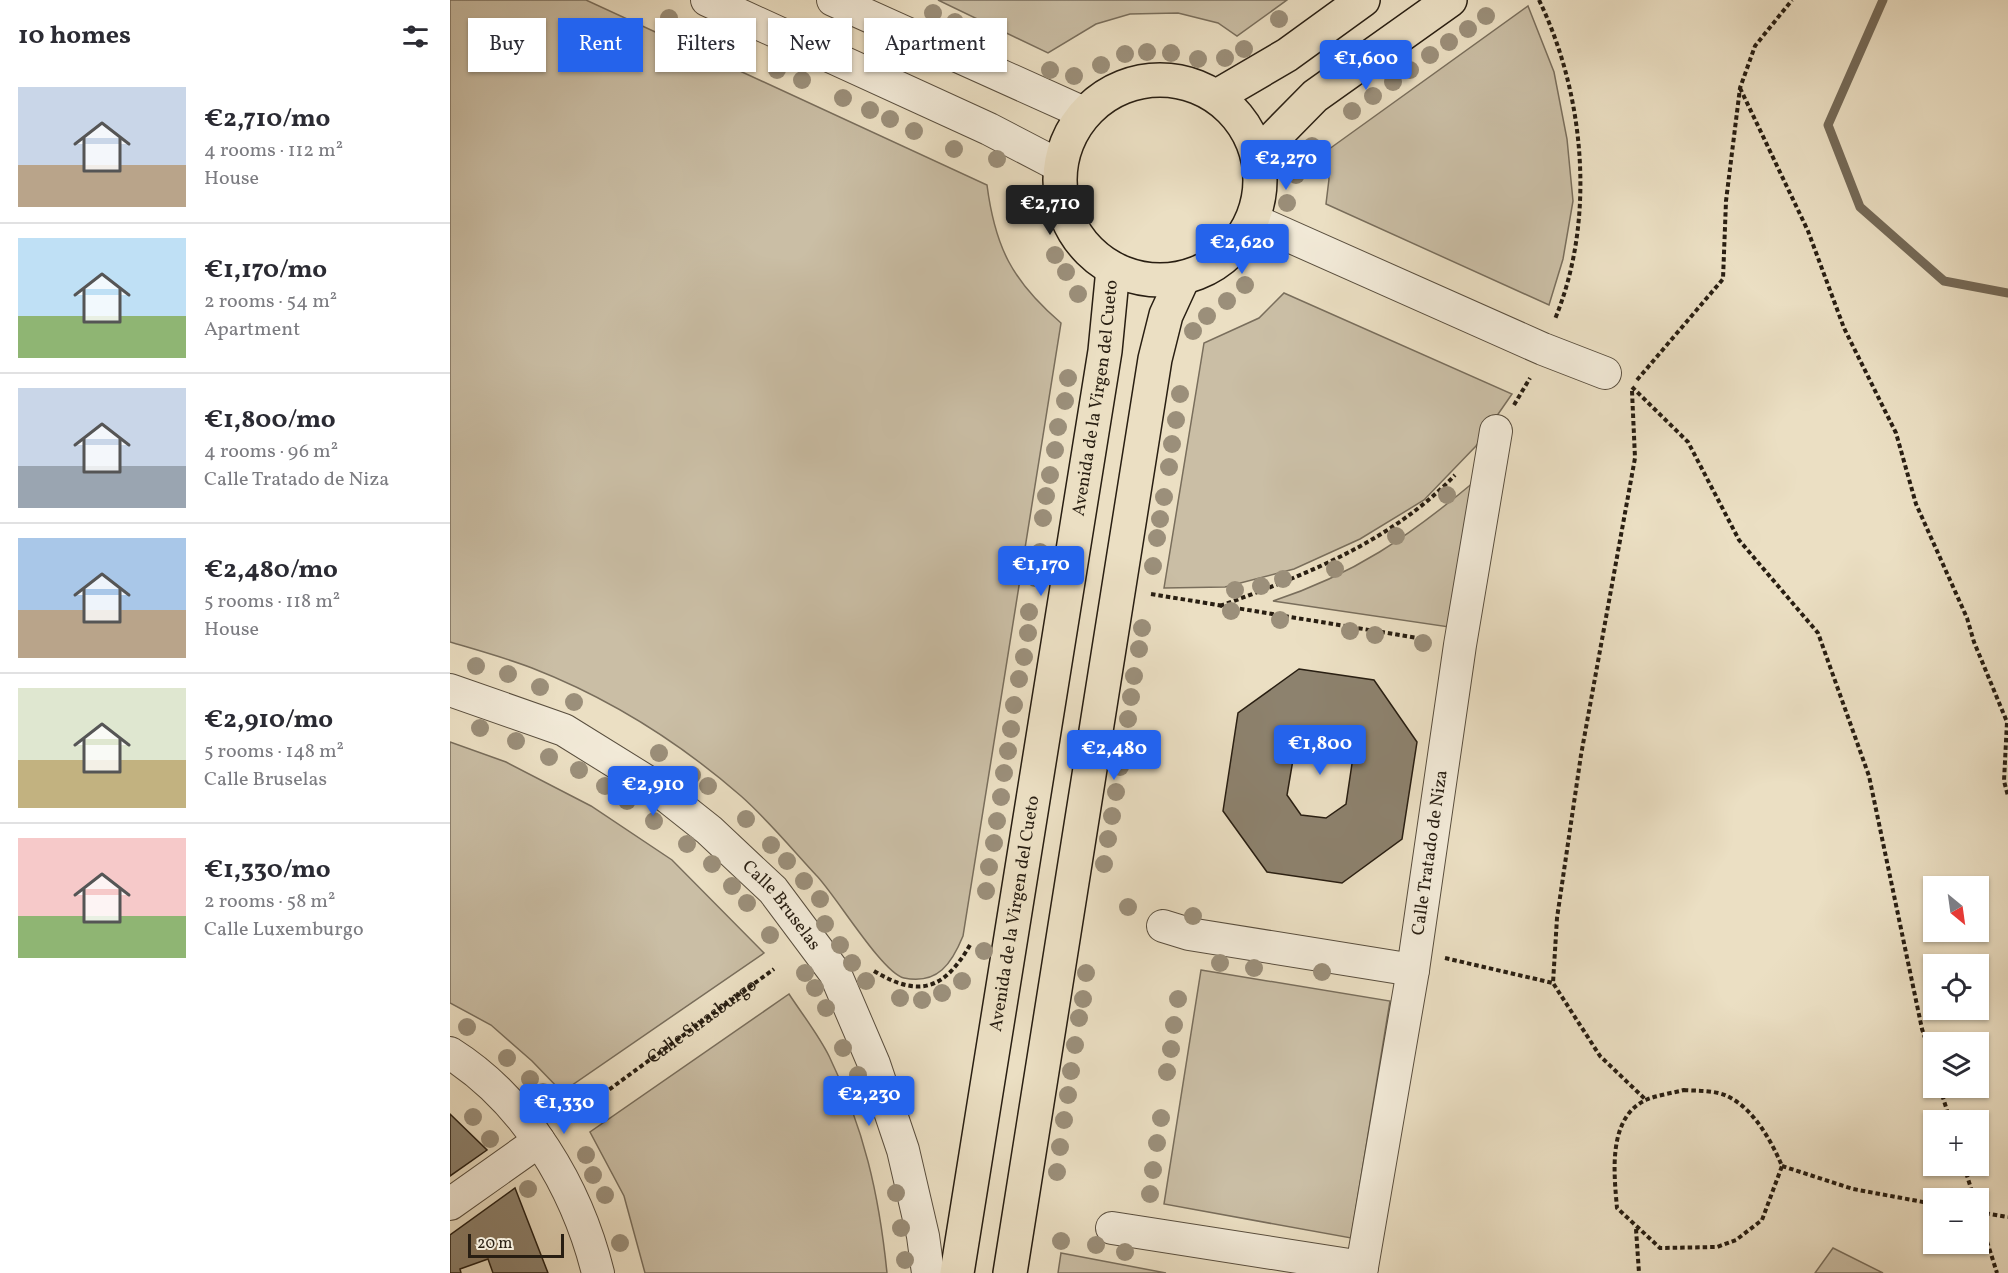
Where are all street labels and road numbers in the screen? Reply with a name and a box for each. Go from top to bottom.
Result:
street label: Avenida de la Virgen del Cueto [1066,279,1124,518]
street label: Calle Tratado de Niza [1406,768,1454,937]
street label: Avenida de la Virgen del Cueto [983,794,1046,1033]
street label: Calle Bruselas [736,855,826,956]
street label: Calle Strasburgo [642,973,762,1070]

